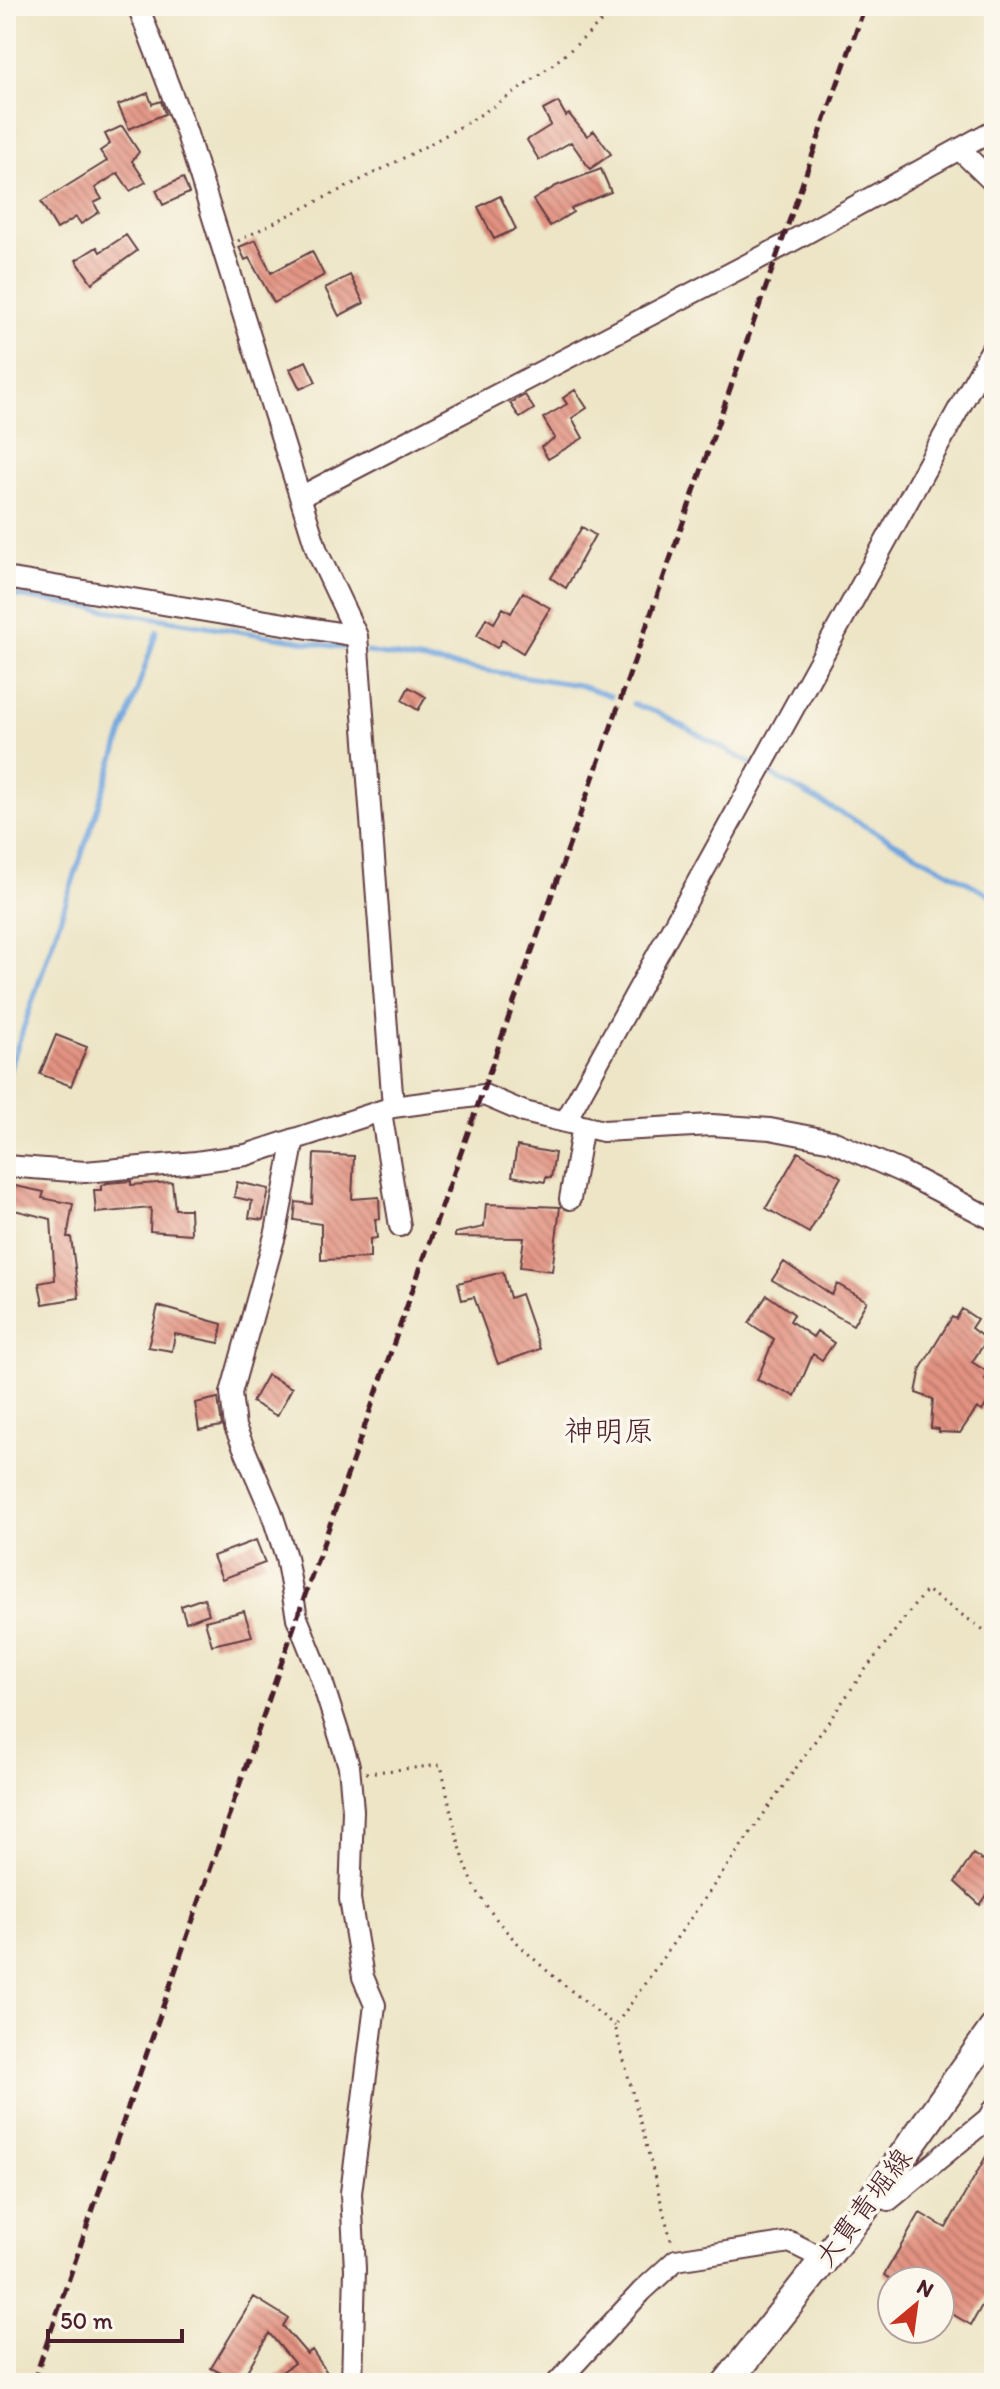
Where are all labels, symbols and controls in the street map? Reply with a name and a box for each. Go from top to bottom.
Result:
district label: 神明原 [564,1412,654,1449]
street label: 大貫青堀線 [807,2141,919,2273]
north arrow [876,2265,956,2345]
text: N [912,2273,938,2303]
scale bar [48,2293,182,2343]
text: 50 m [60,2306,113,2335]

